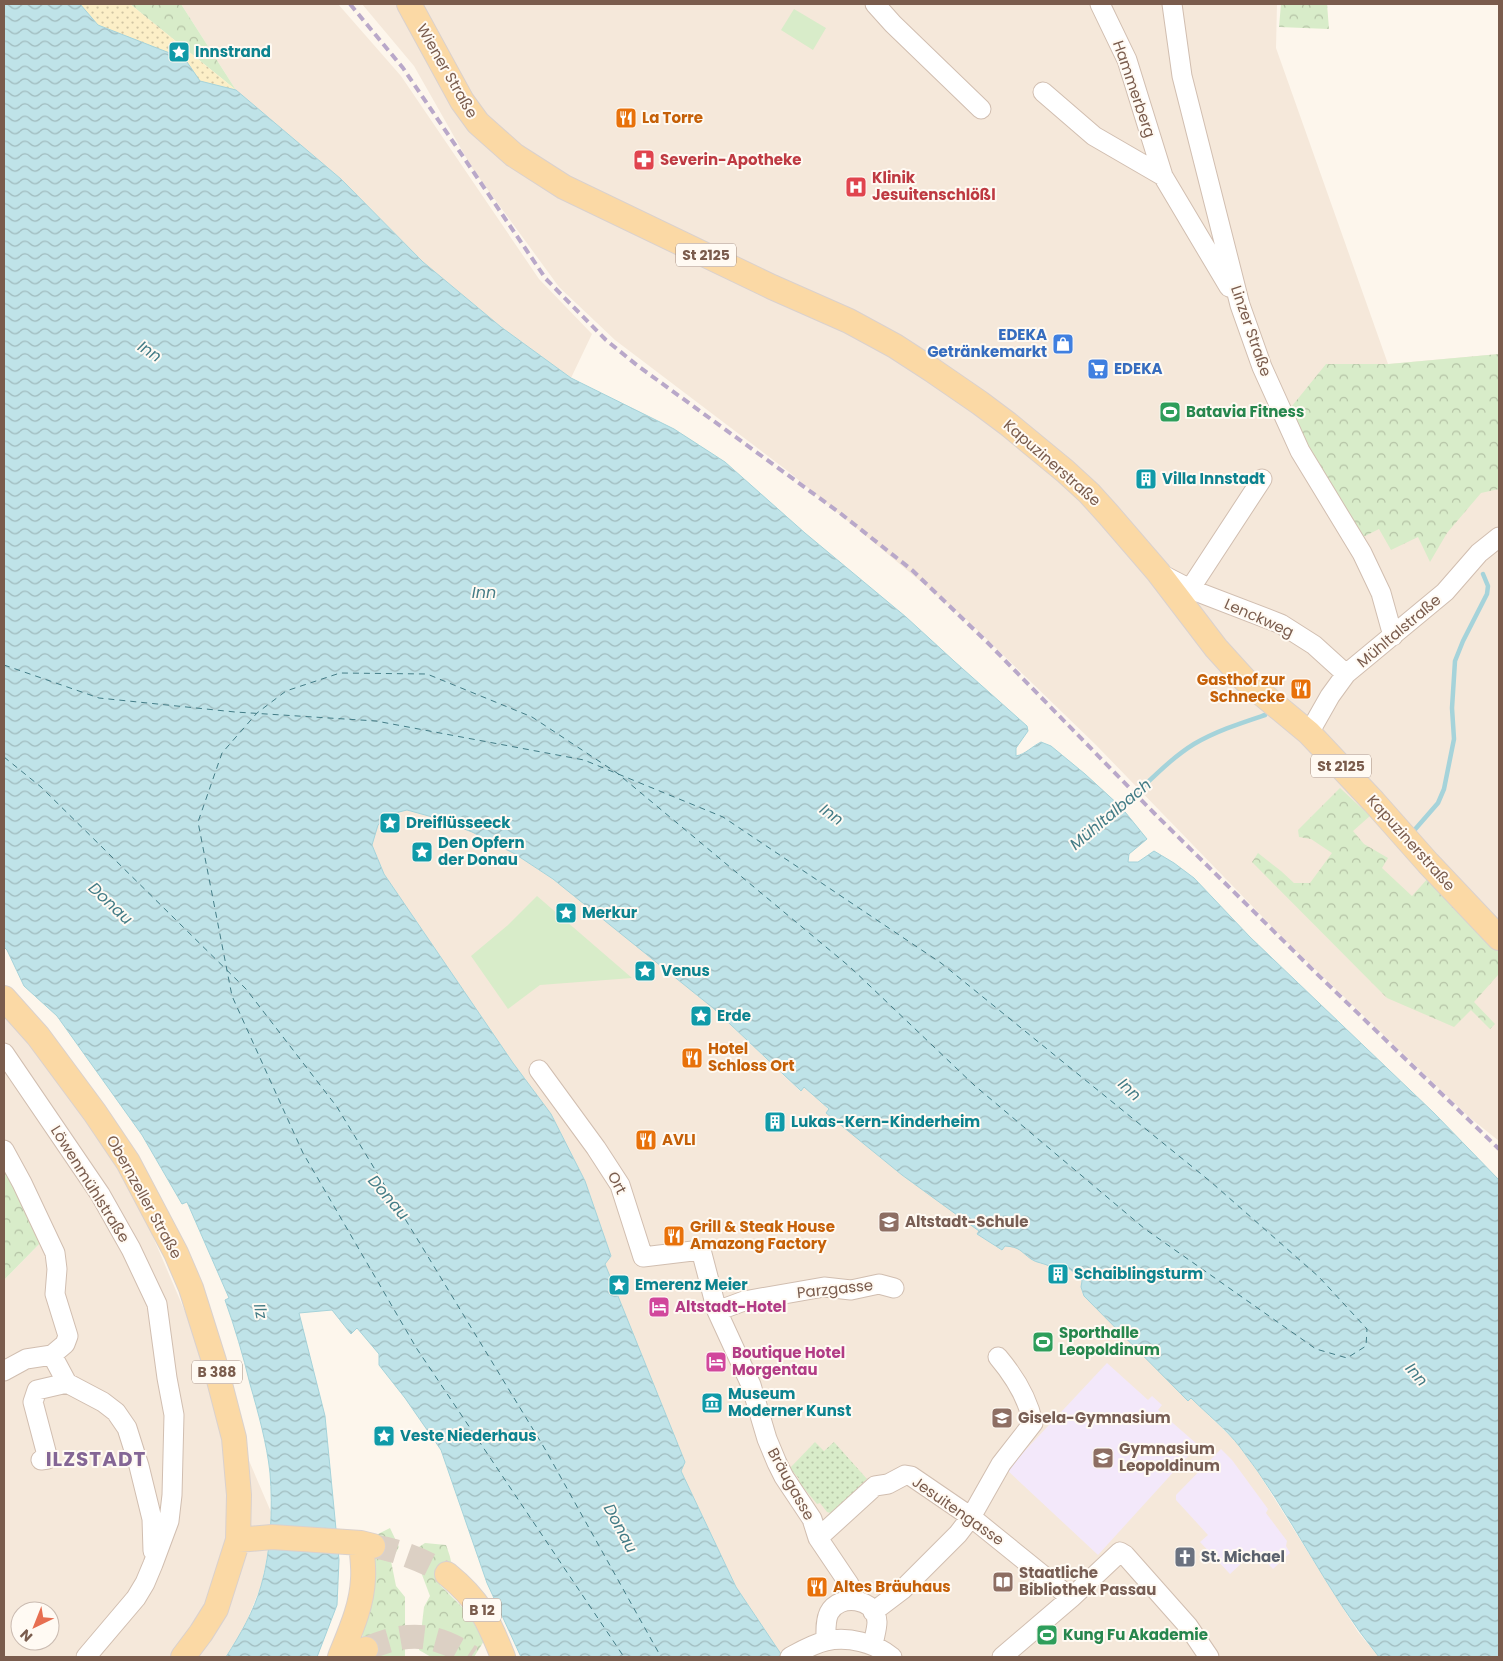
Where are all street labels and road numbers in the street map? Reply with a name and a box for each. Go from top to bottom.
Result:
street label: Wiener Straße [412,20,483,122]
street label: Hammerberg [1108,37,1161,140]
road number: St 2125 [676,244,736,266]
street label: Linzer Straße [1226,282,1277,379]
street label: Kapuzinerstraße [999,415,1105,511]
street label: Mühltalstraße [1352,589,1445,672]
street label: Lenckweg [1221,593,1297,642]
road number: St 2125 [1311,754,1371,778]
street label: Kapuzinerstraße [1363,790,1460,895]
street label: Löwenmühlstraße [46,1121,135,1246]
street label: Obernzeller Straße [102,1131,187,1262]
street label: Ort [603,1168,632,1198]
street label: Parzgasse [796,1274,874,1303]
road number: B 388 [192,1360,242,1384]
street label: Bräugasse [763,1444,820,1524]
street label: Jesuitengasse [908,1471,1009,1550]
road number: B 12 [463,1598,501,1622]

